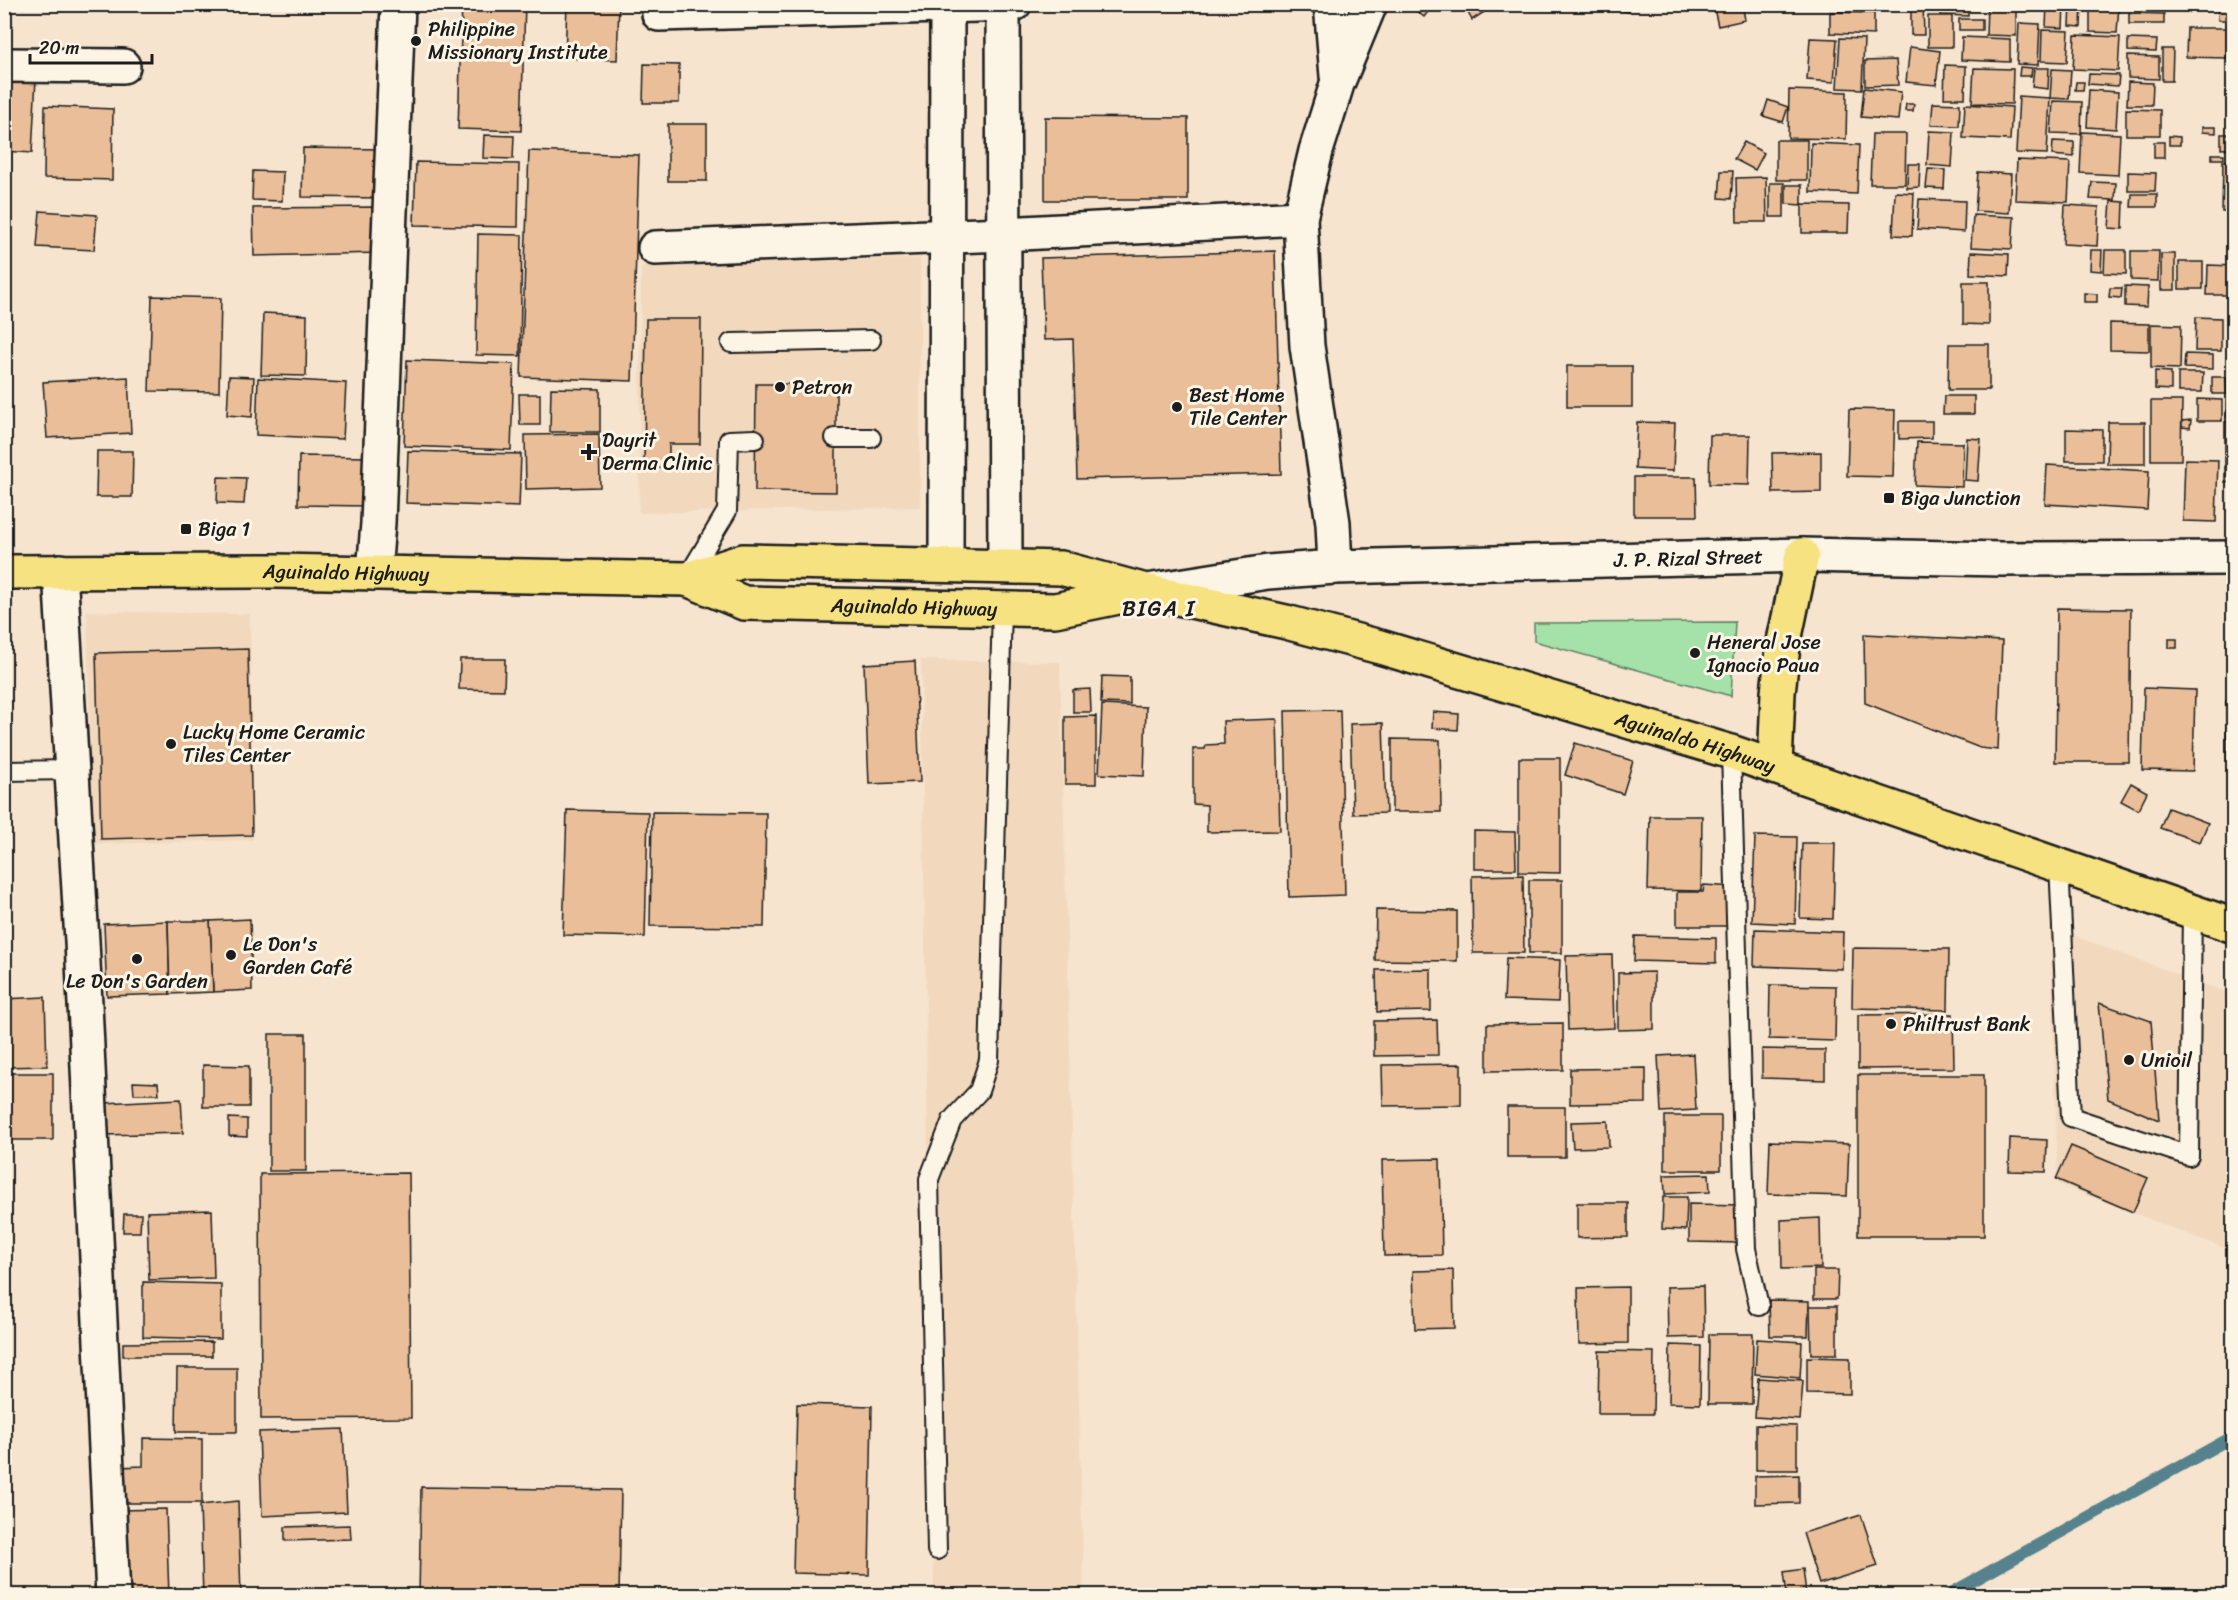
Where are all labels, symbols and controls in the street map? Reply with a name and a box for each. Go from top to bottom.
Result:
place label: Philippine Missionary Institute [428,12,608,70]
scale bar [30,27,152,65]
text: 20 m [39,32,79,64]
marker: Philippine Missionary Institute [409,34,423,48]
place label: Petron [792,370,853,405]
place label: Best Home Tile Center [1189,378,1288,436]
marker: Petron [773,380,787,394]
marker: Best Home Tile Center [1170,400,1184,414]
place label: Dayrit Derma Clinic [602,423,713,481]
marker: Dayrit Derma Clinic [580,443,598,461]
place label: Biga Junction [1901,481,2021,516]
marker: Biga Junction [1882,491,1896,505]
place label: Biga 1 [198,512,250,547]
marker: Biga 1 [179,522,193,536]
street label: J. P. Rizal Street [1612,539,1763,578]
street label: Aguinaldo Highway [262,554,430,592]
street label: Aguinaldo Highway [829,588,998,627]
district label: BIGA I [1122,589,1196,628]
place label: Heneral Jose Ignacio Paua [1706,625,1821,683]
marker: Heneral Jose Ignacio Paua [1688,646,1702,660]
street label: Aguinaldo Highway [1610,701,1781,784]
place label: Lucky Home Ceramic Tiles Center [183,715,365,773]
marker: Lucky Home Ceramic Tiles Center [164,737,178,751]
place label: Le Don's Garden Café [243,927,352,985]
marker: Le Don's Garden Café [224,948,238,962]
marker: Le Don's Garden [130,952,144,966]
place label: Le Don's Garden [66,964,208,999]
place label: Philtrust Bank [1903,1007,2031,1042]
marker: Philtrust Bank [1884,1017,1898,1031]
place label: Unioil [2141,1043,2193,1078]
marker: Unioil [2122,1053,2136,1067]

